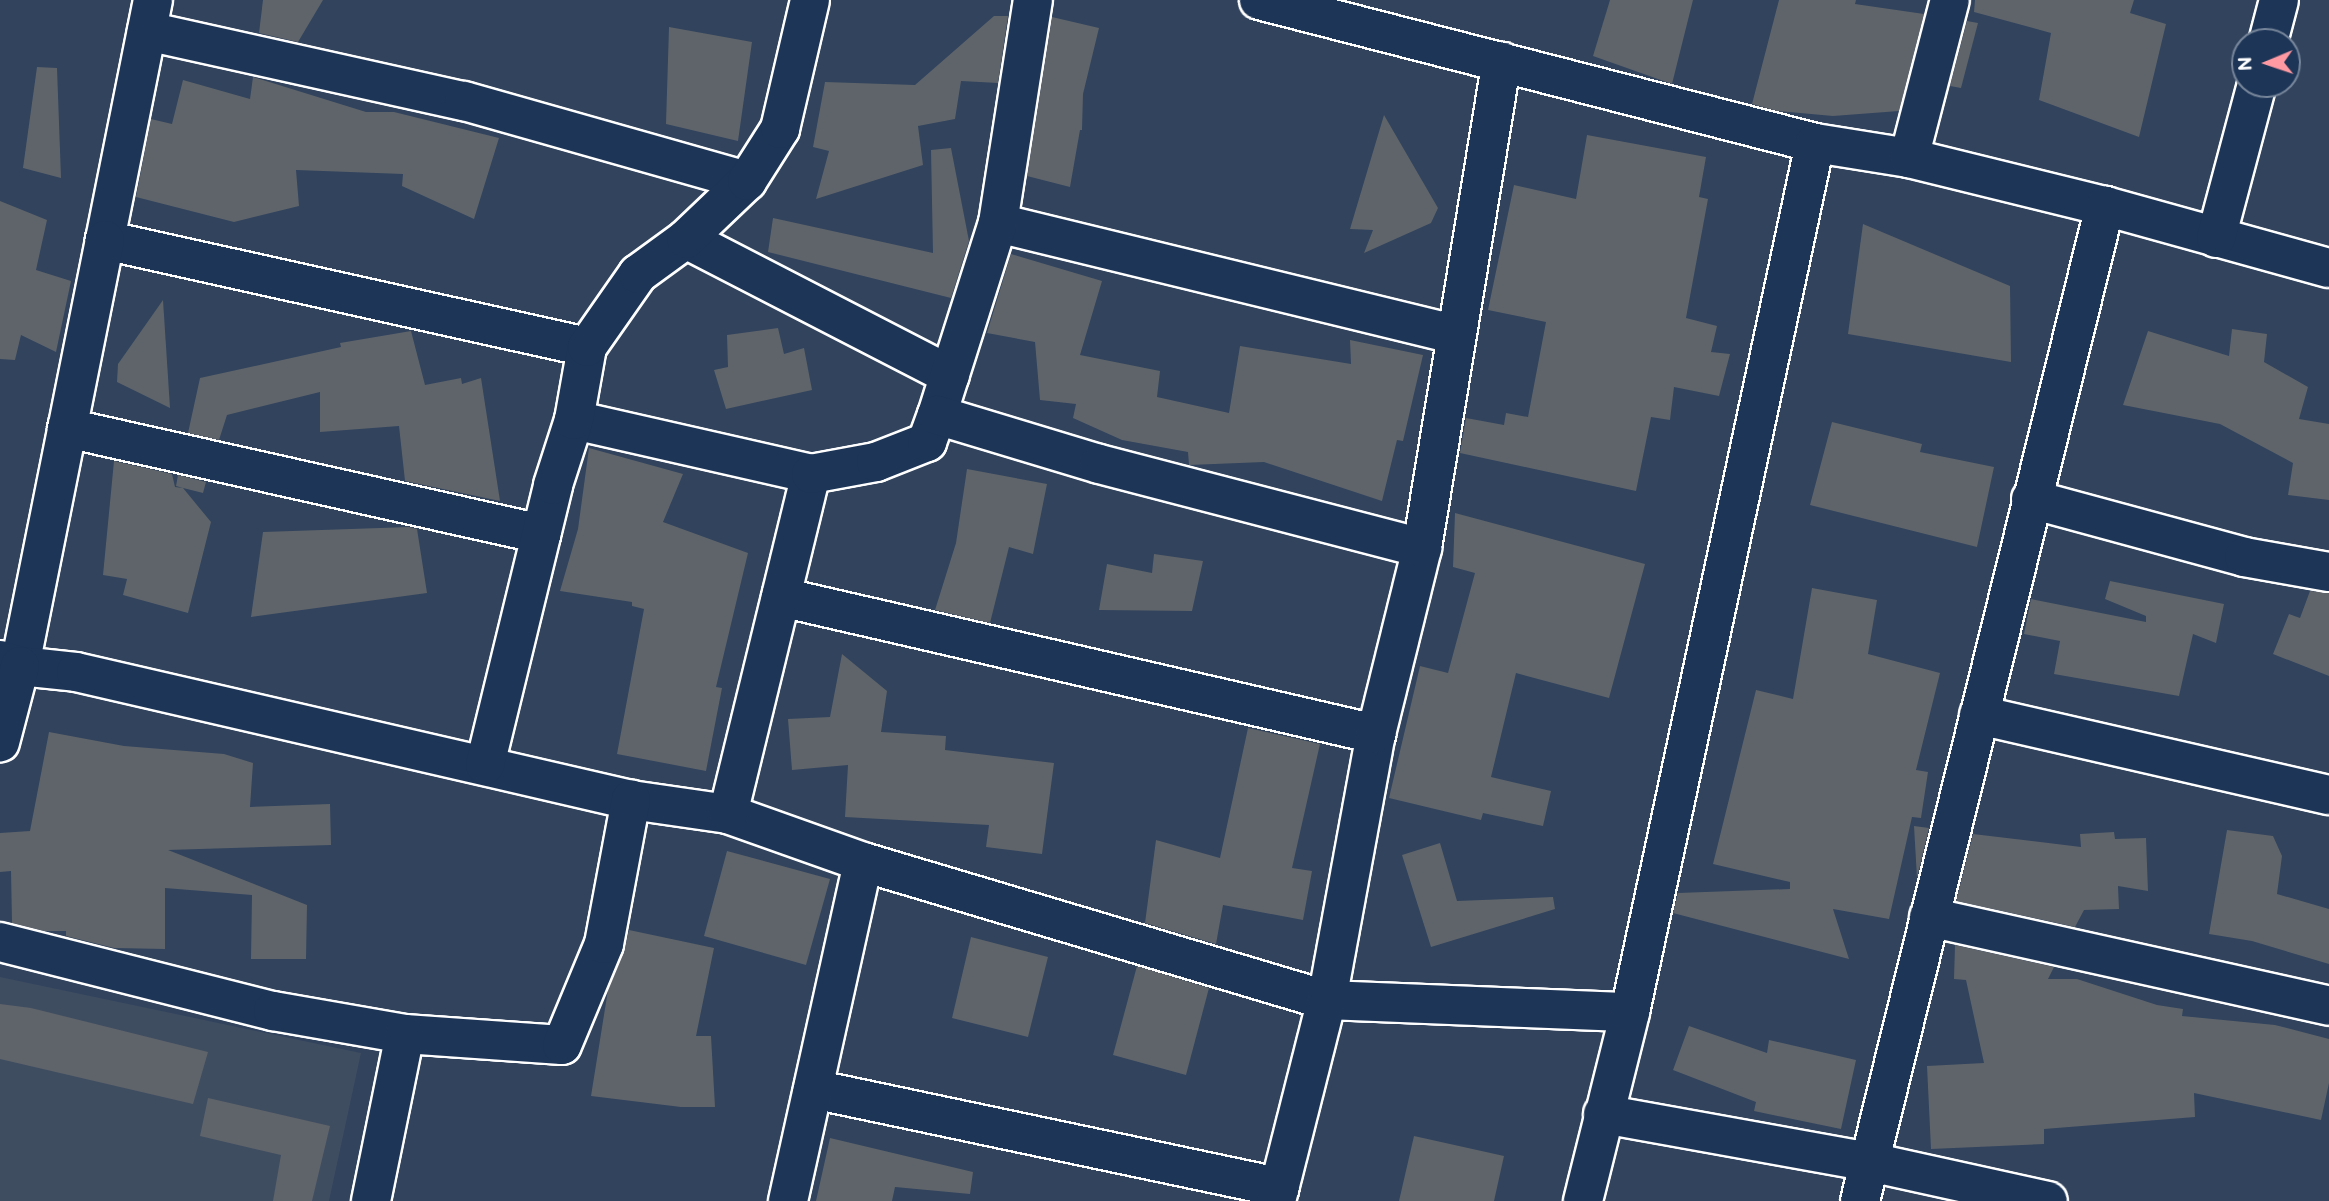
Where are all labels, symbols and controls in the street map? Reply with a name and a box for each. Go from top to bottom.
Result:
north arrow [2231,28,2301,98]
text: N [2235,56,2258,71]

